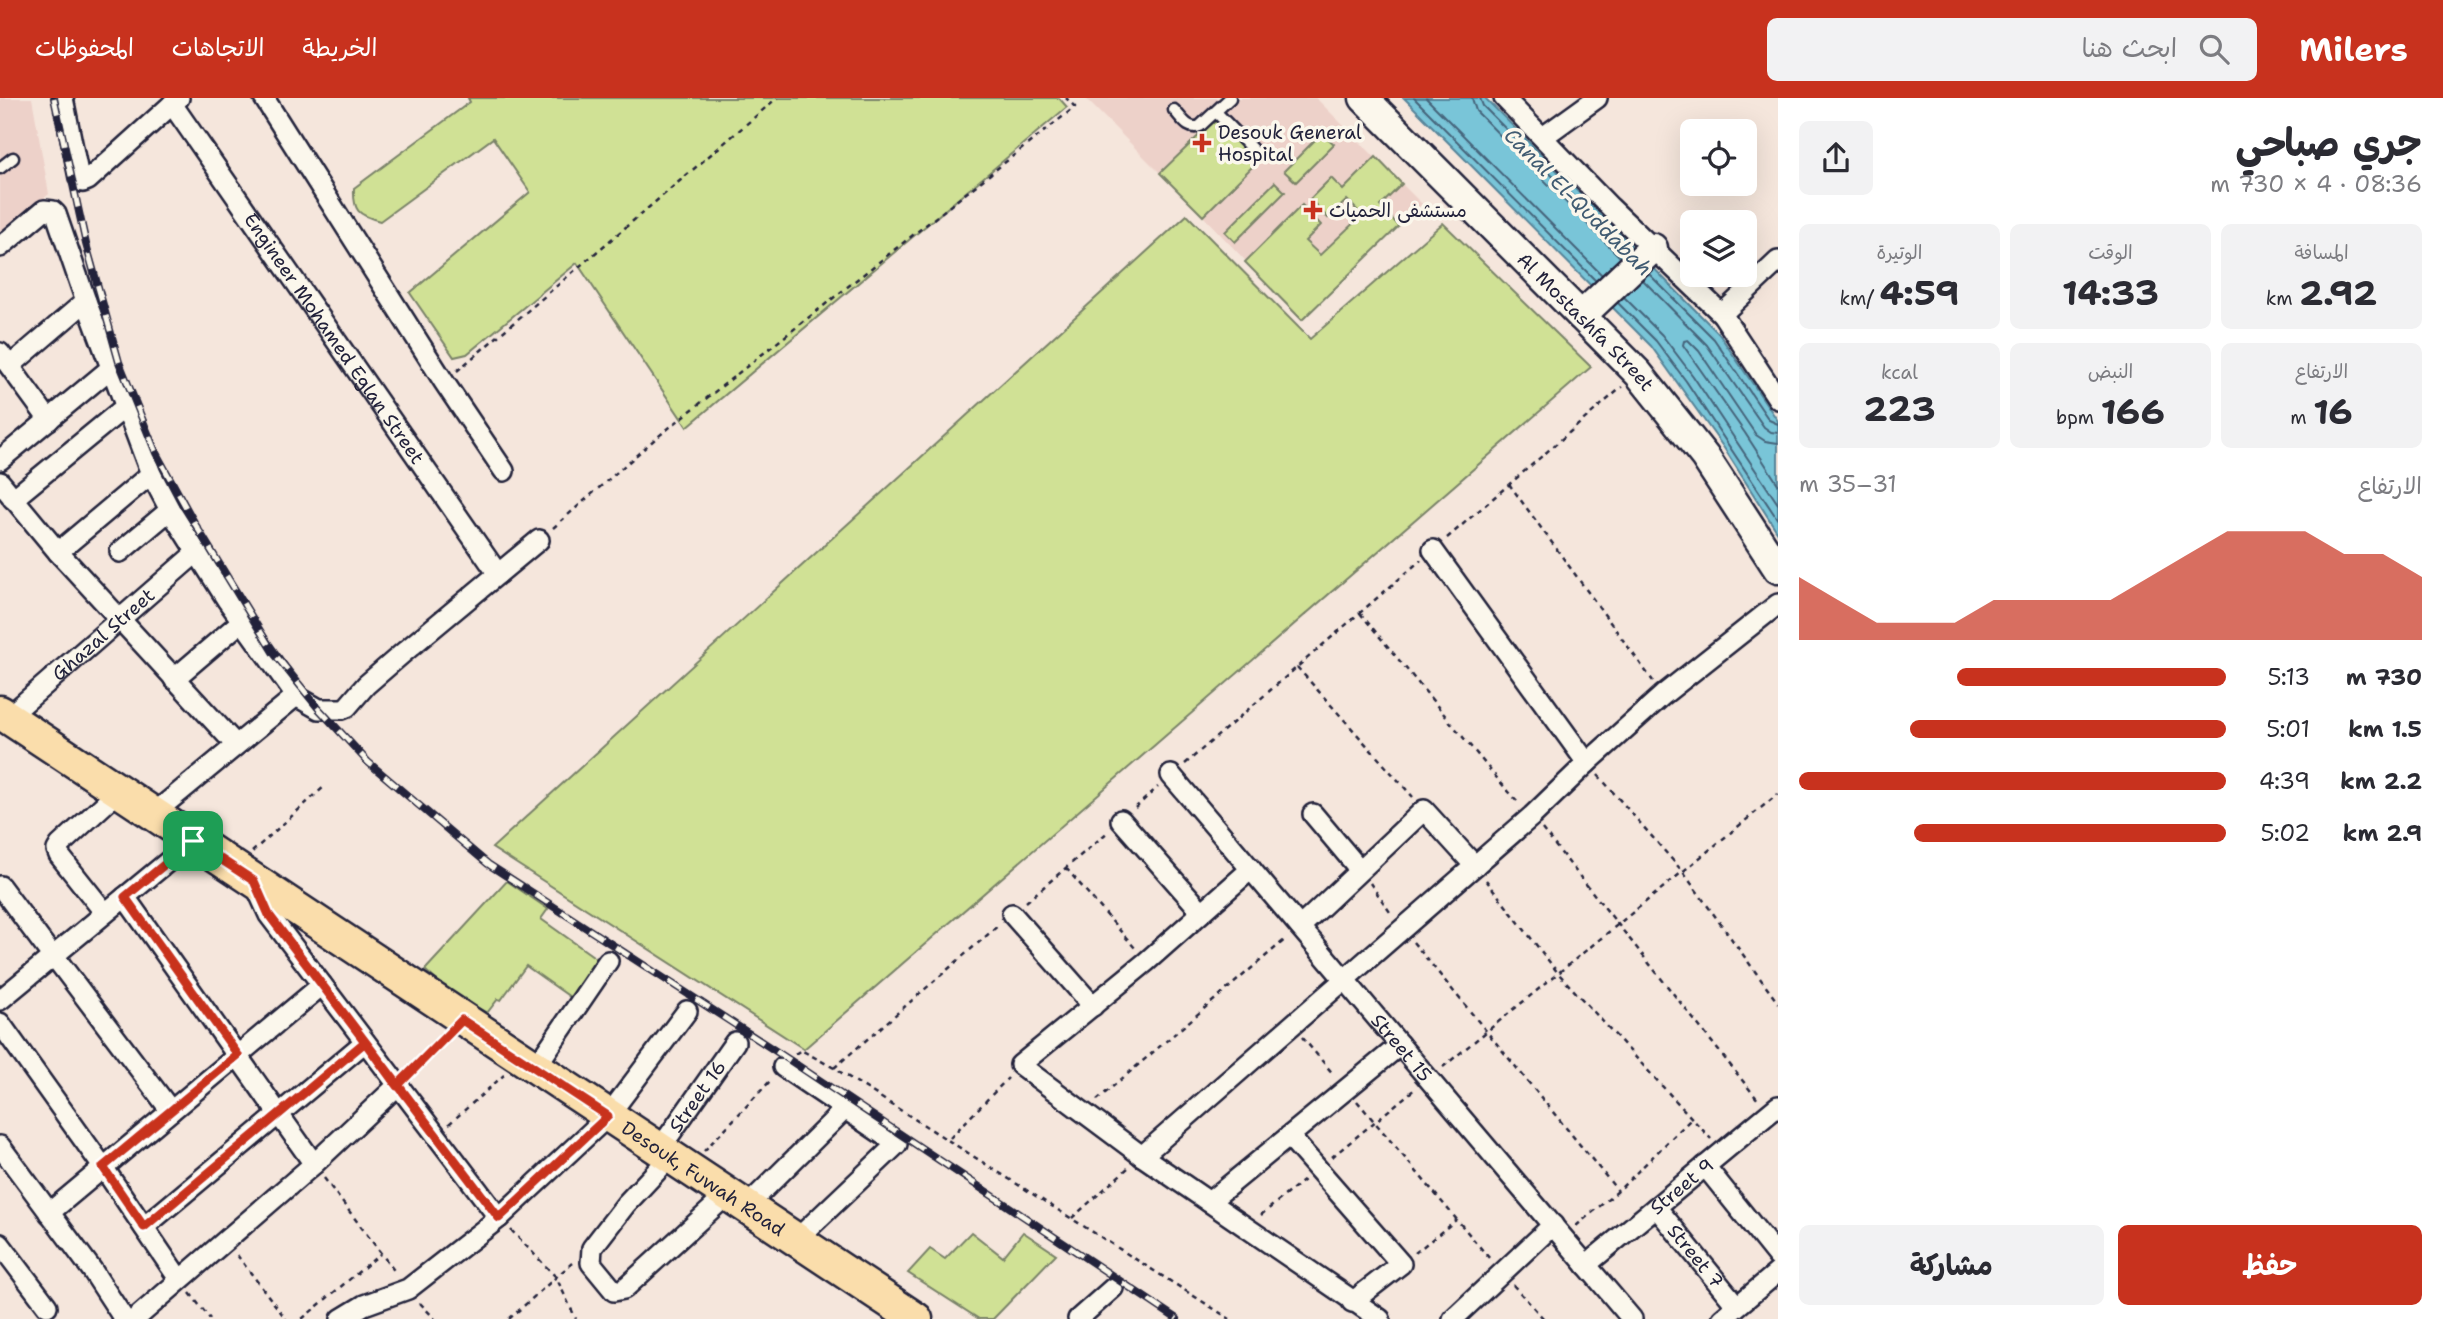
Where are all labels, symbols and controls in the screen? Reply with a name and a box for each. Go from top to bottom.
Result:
search box [1767,18,2257,81]
text: Milers [2299,27,2408,72]
text: ابحث هنا [2081,30,2177,65]
icon: search [2195,30,2233,68]
text: المحفوظات [35,32,134,64]
text: الاتجاهات [172,32,265,64]
text: الخريطة [303,32,377,64]
text: جري صباحي [2235,117,2422,168]
map controls [1680,119,1757,287]
button: locate [1680,119,1757,196]
place label: Desouk General Hospital [1218,120,1362,167]
button: share [1799,121,1873,195]
water label: Canal El-Quddabah [1498,122,1658,282]
marker: Desouk General Hospital [1192,133,1212,153]
text: 08:36 · 4 × 730 m [2210,169,2422,199]
place label: مستشفى الحميات [1329,198,1467,223]
marker: مستشفى الحميات [1303,200,1323,220]
street label: Engineer Mohamed Eglan Street [239,208,430,469]
button: layers [1680,210,1757,287]
text: الوتيرة [1877,240,1922,265]
text: الوقت [2088,240,2133,265]
text: المسافة [2294,240,2349,265]
street label: Al Mostashfa Street [1512,247,1660,396]
text: 4:59 [1880,269,1960,316]
text: 14:33 [2062,269,2159,316]
text: 2.92 [2299,269,2377,316]
text: /km [1839,286,1880,311]
text: km [2266,286,2299,311]
text: النبض [2088,359,2133,384]
text: الارتفاع [2295,359,2348,384]
text: kcal [1881,360,1918,385]
text: 223 [1863,385,1936,432]
text: 166 [2101,388,2165,435]
text: 16 [2313,388,2353,435]
text: bpm [2056,405,2101,430]
text: m [2290,405,2313,430]
text: 31–35 m [1799,469,1897,499]
text: الارتفاع [2358,471,2422,501]
street label: Ghazal Street [46,582,160,686]
text: 5:13 [2267,662,2310,692]
text: 730 m [2346,662,2422,692]
text: 5:01 [2266,714,2310,744]
text: 1.5 km [2348,714,2422,744]
text: 4:39 [2259,766,2310,796]
text: 2.2 km [2340,766,2422,796]
pin [163,811,223,871]
text: 5:02 [2260,818,2310,848]
text: 2.9 km [2343,818,2422,848]
icon: arrive [174,822,212,860]
street label: Street 15 [1366,1008,1438,1087]
street label: Street 16 [663,1055,731,1137]
street label: Desouk, Fuwah Road [617,1115,790,1241]
street label: Street 9 [1644,1152,1719,1220]
street label: Street 7 [1662,1219,1729,1293]
button: مشاركة [1799,1225,2104,1305]
button: حفظ [2118,1225,2422,1305]

